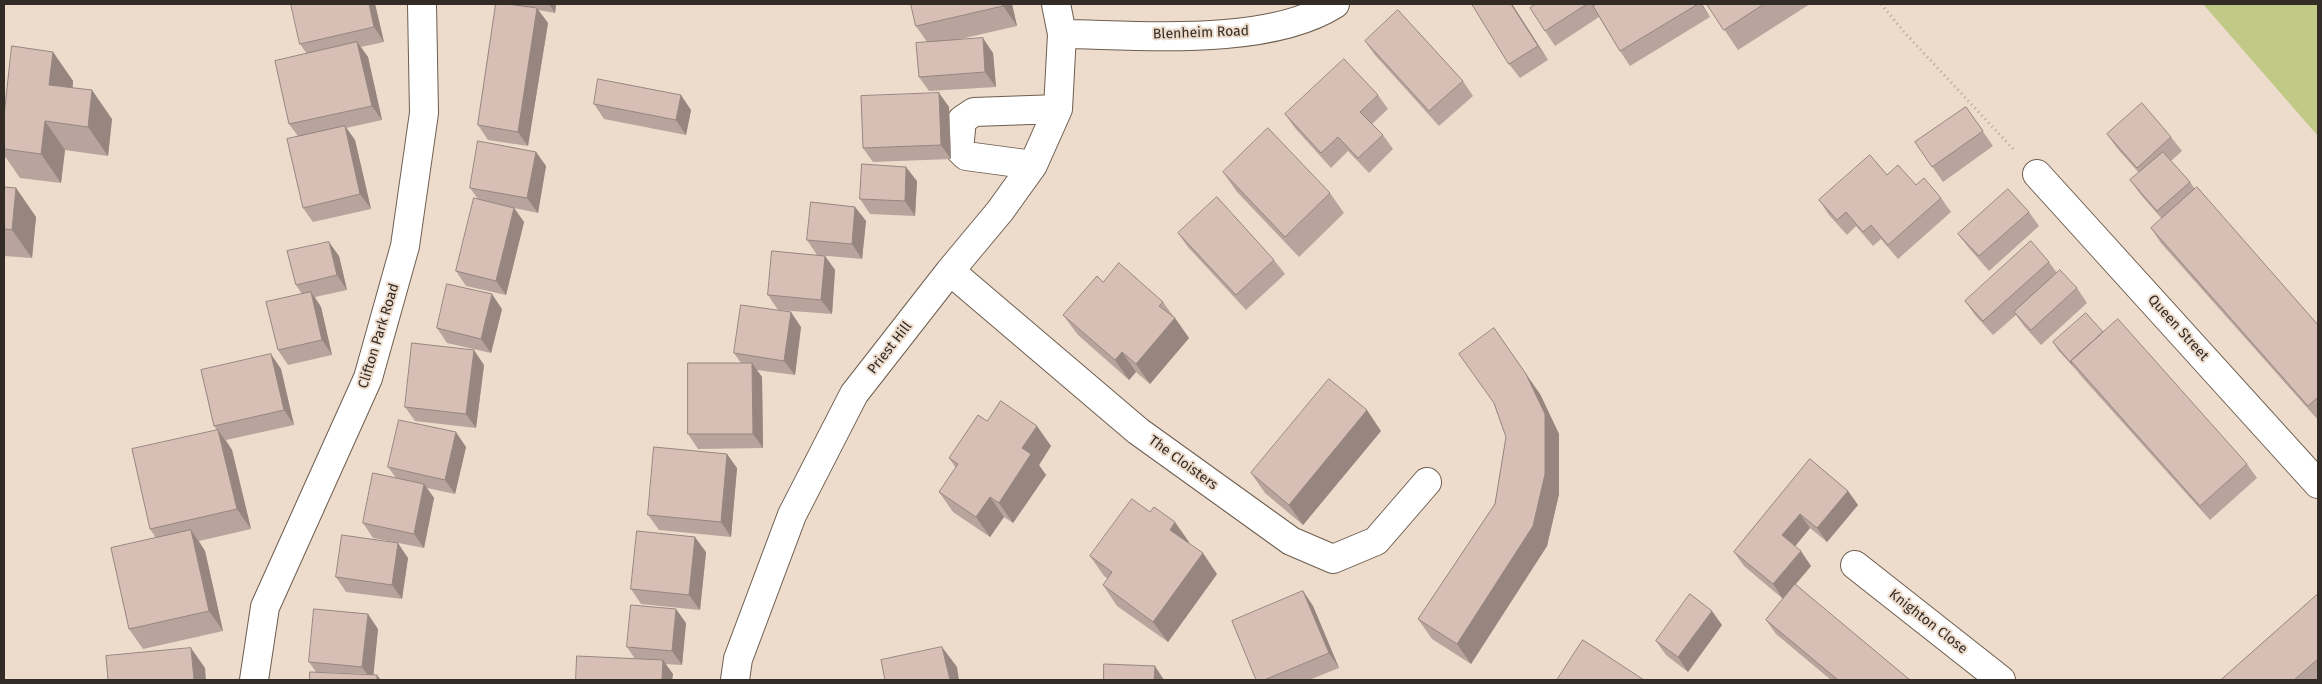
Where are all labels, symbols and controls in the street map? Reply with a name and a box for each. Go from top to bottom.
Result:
street label: Blenheim Road [1153,23,1249,43]
street label: Clifton Park Road [355,281,403,391]
street label: Queen Street [2144,292,2212,364]
street label: Priest Hill [864,318,916,378]
street label: The Cloisters [1145,432,1221,494]
street label: Knighton Close [1885,586,1971,658]

